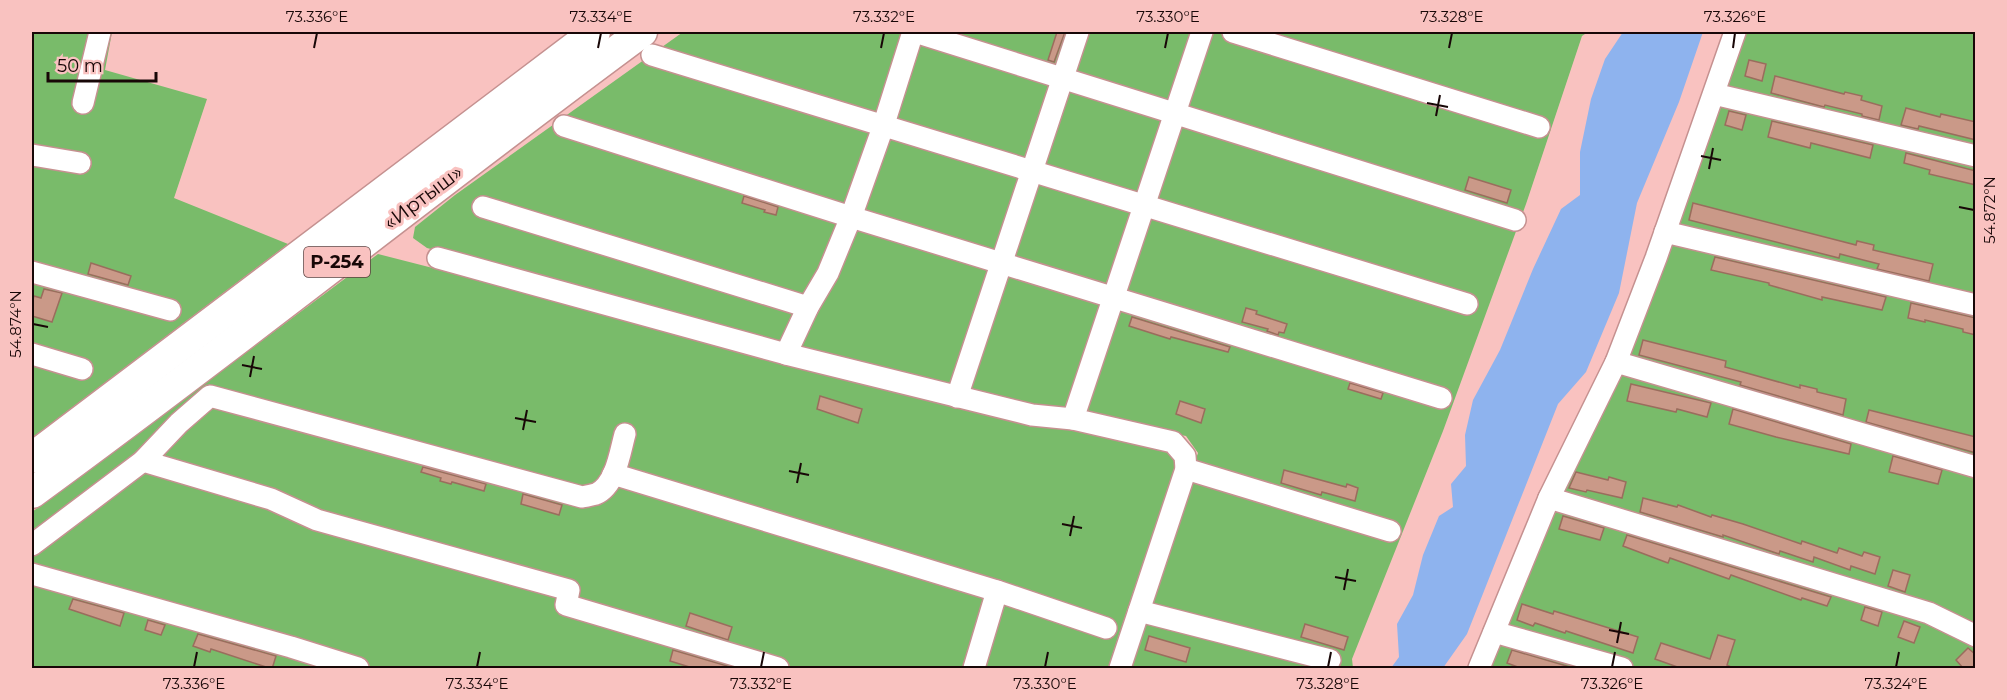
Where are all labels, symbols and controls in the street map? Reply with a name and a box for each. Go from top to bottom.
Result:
text: 73.336°E [286,7,348,26]
text: 73.334°E [569,7,633,26]
text: 73.332°E [853,7,915,26]
text: 73.330°E [1136,7,1200,26]
text: 73.328°E [1420,7,1484,26]
text: 73.326°E [1704,7,1766,26]
scale bar [48,45,156,83]
text: 50 m [57,55,103,77]
street label: «Иртыш» [379,160,467,234]
text: 54.872°N [1980,176,1999,244]
road number: Р-254 [304,247,370,277]
text: 54.874°N [6,290,25,358]
text: 73.336°E [163,674,225,693]
text: 73.334°E [445,674,509,693]
text: 73.332°E [730,674,792,693]
text: 73.330°E [1013,674,1077,693]
text: 73.328°E [1296,674,1360,693]
text: 73.326°E [1581,674,1643,693]
text: 73.324°E [1865,674,1927,693]

